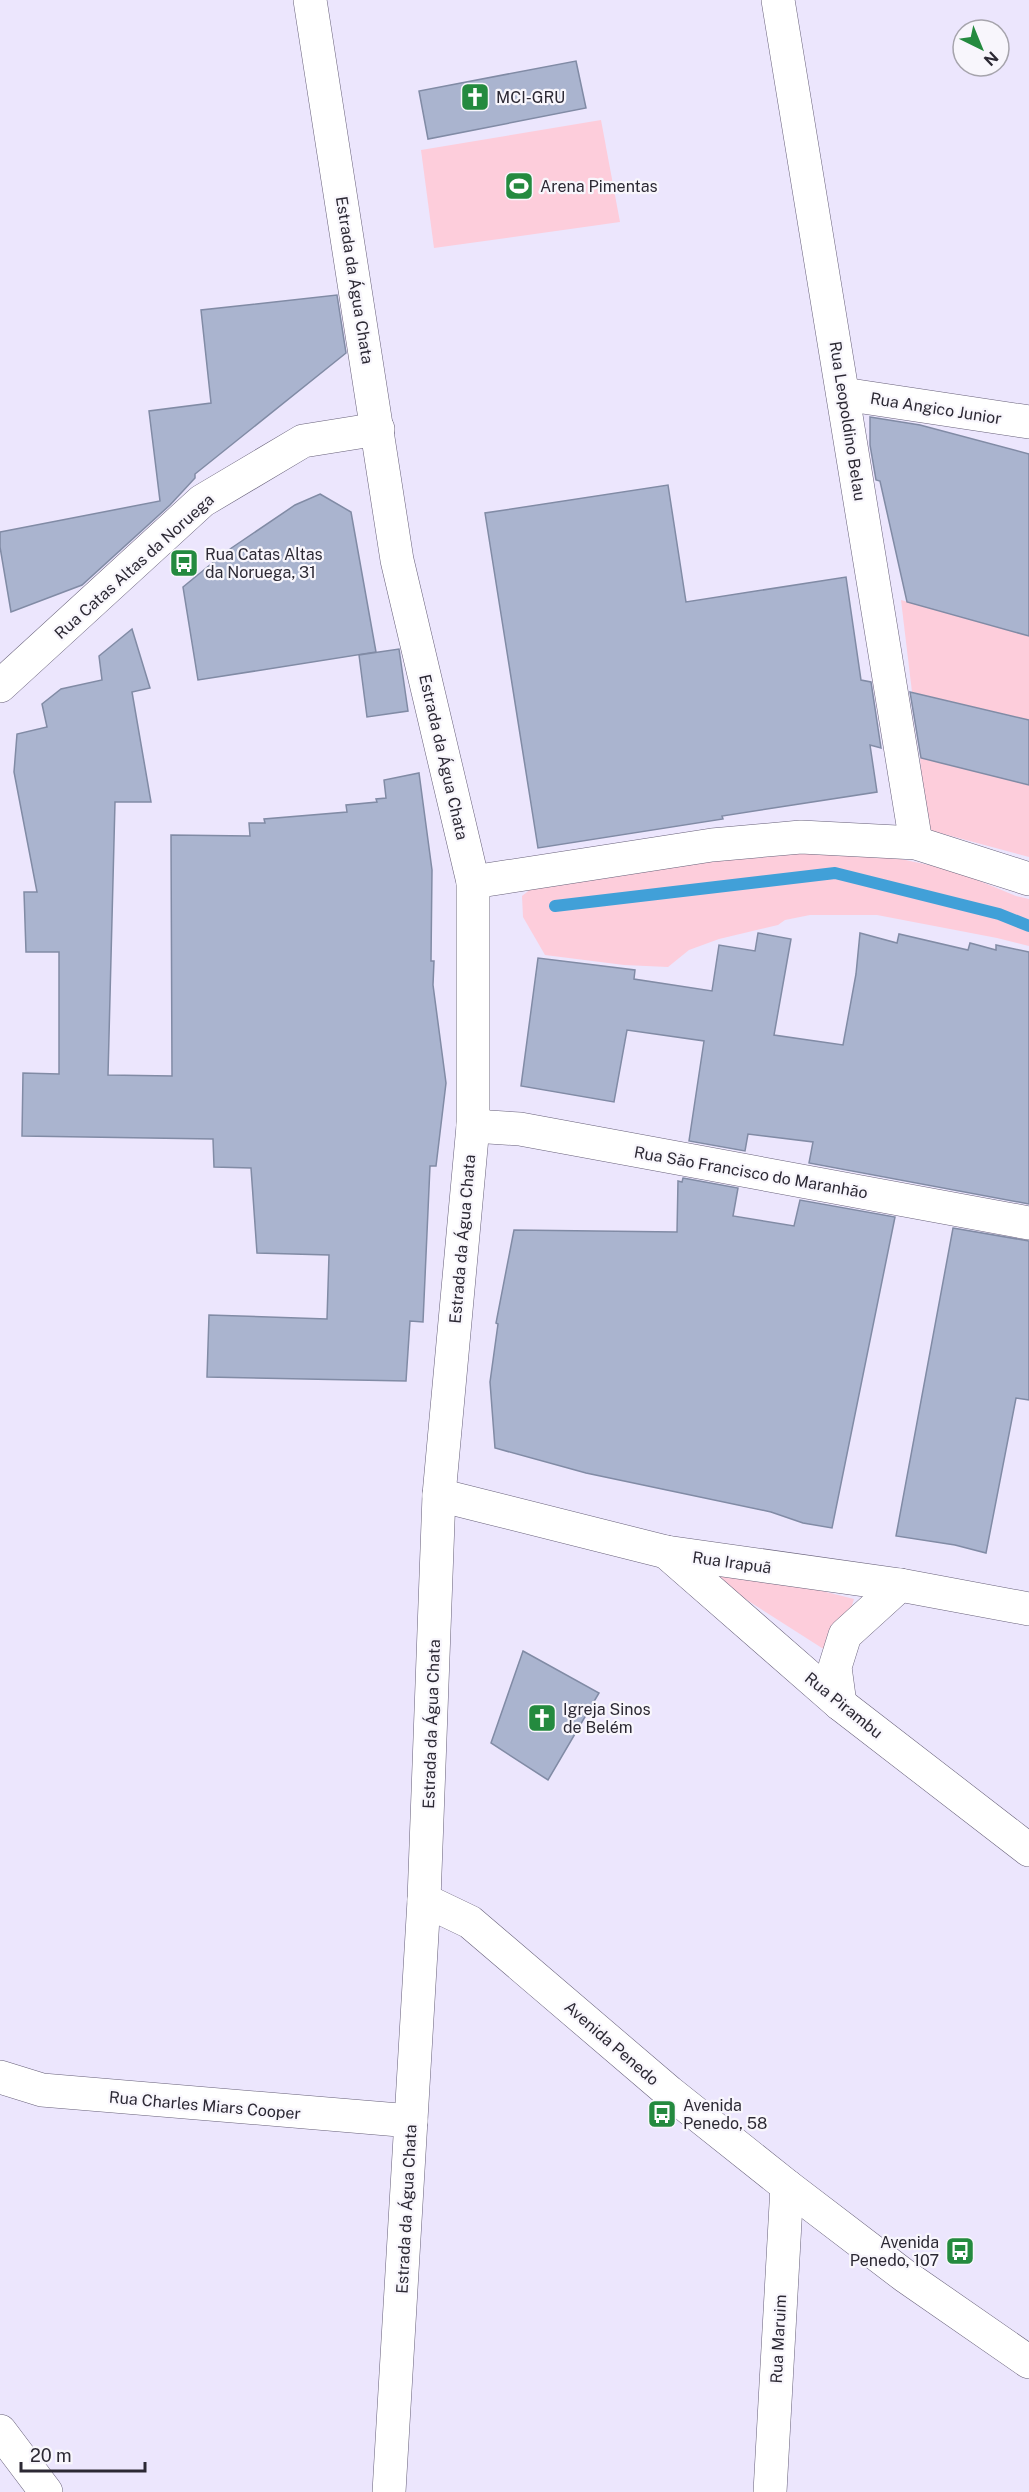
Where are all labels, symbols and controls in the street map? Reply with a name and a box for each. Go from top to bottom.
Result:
north arrow [951,18,1011,78]
text: N [980,47,1002,70]
church icon: MCI-GRU [459,81,491,113]
place label: MCI-GRU [496,88,565,107]
sports icon: Arena Pimentas [503,170,535,202]
place label: Arena Pimentas [540,177,658,196]
street label: Estrada da Água Chata [332,195,378,365]
street label: Rua Leopoldino Belau [826,340,870,502]
street label: Rua Angico Junior [869,389,1003,428]
street label: Rua Catas Altas da Noruega [51,490,218,643]
place label: Rua Catas Altas da Noruega, 31 [205,545,323,582]
bus stop icon: Rua Catas Altas da Noruega, 31 [168,547,200,579]
street label: Estrada da Água Chata [415,672,473,842]
street label: Rua São Francisco do Maranhão [633,1143,869,1202]
street label: Estrada da Água Chata [445,1154,479,1324]
street label: Rua Irapuã [691,1548,773,1577]
street label: Estrada da Água Chata [418,1639,444,1809]
street label: Rua Pirambu [801,1668,886,1742]
place label: Igreja Sinos de Belém [563,1700,651,1737]
church icon: Igreja Sinos de Belém [526,1702,558,1734]
street label: Avenida Penedo [561,1997,663,2090]
street label: Rua Charles Miars Cooper [108,2088,302,2123]
place label: Avenida Penedo, 58 [683,2096,767,2133]
bus stop icon: Avenida Penedo, 58 [646,2098,678,2130]
street label: Estrada da Água Chata [392,2124,420,2294]
place label: Avenida Penedo, 107 [850,2233,939,2270]
bus stop icon: Avenida Penedo, 107 [944,2235,976,2267]
street label: Rua Maruim [767,2294,790,2384]
scale bar [21,2435,146,2473]
text: 20 m [30,2445,72,2466]

